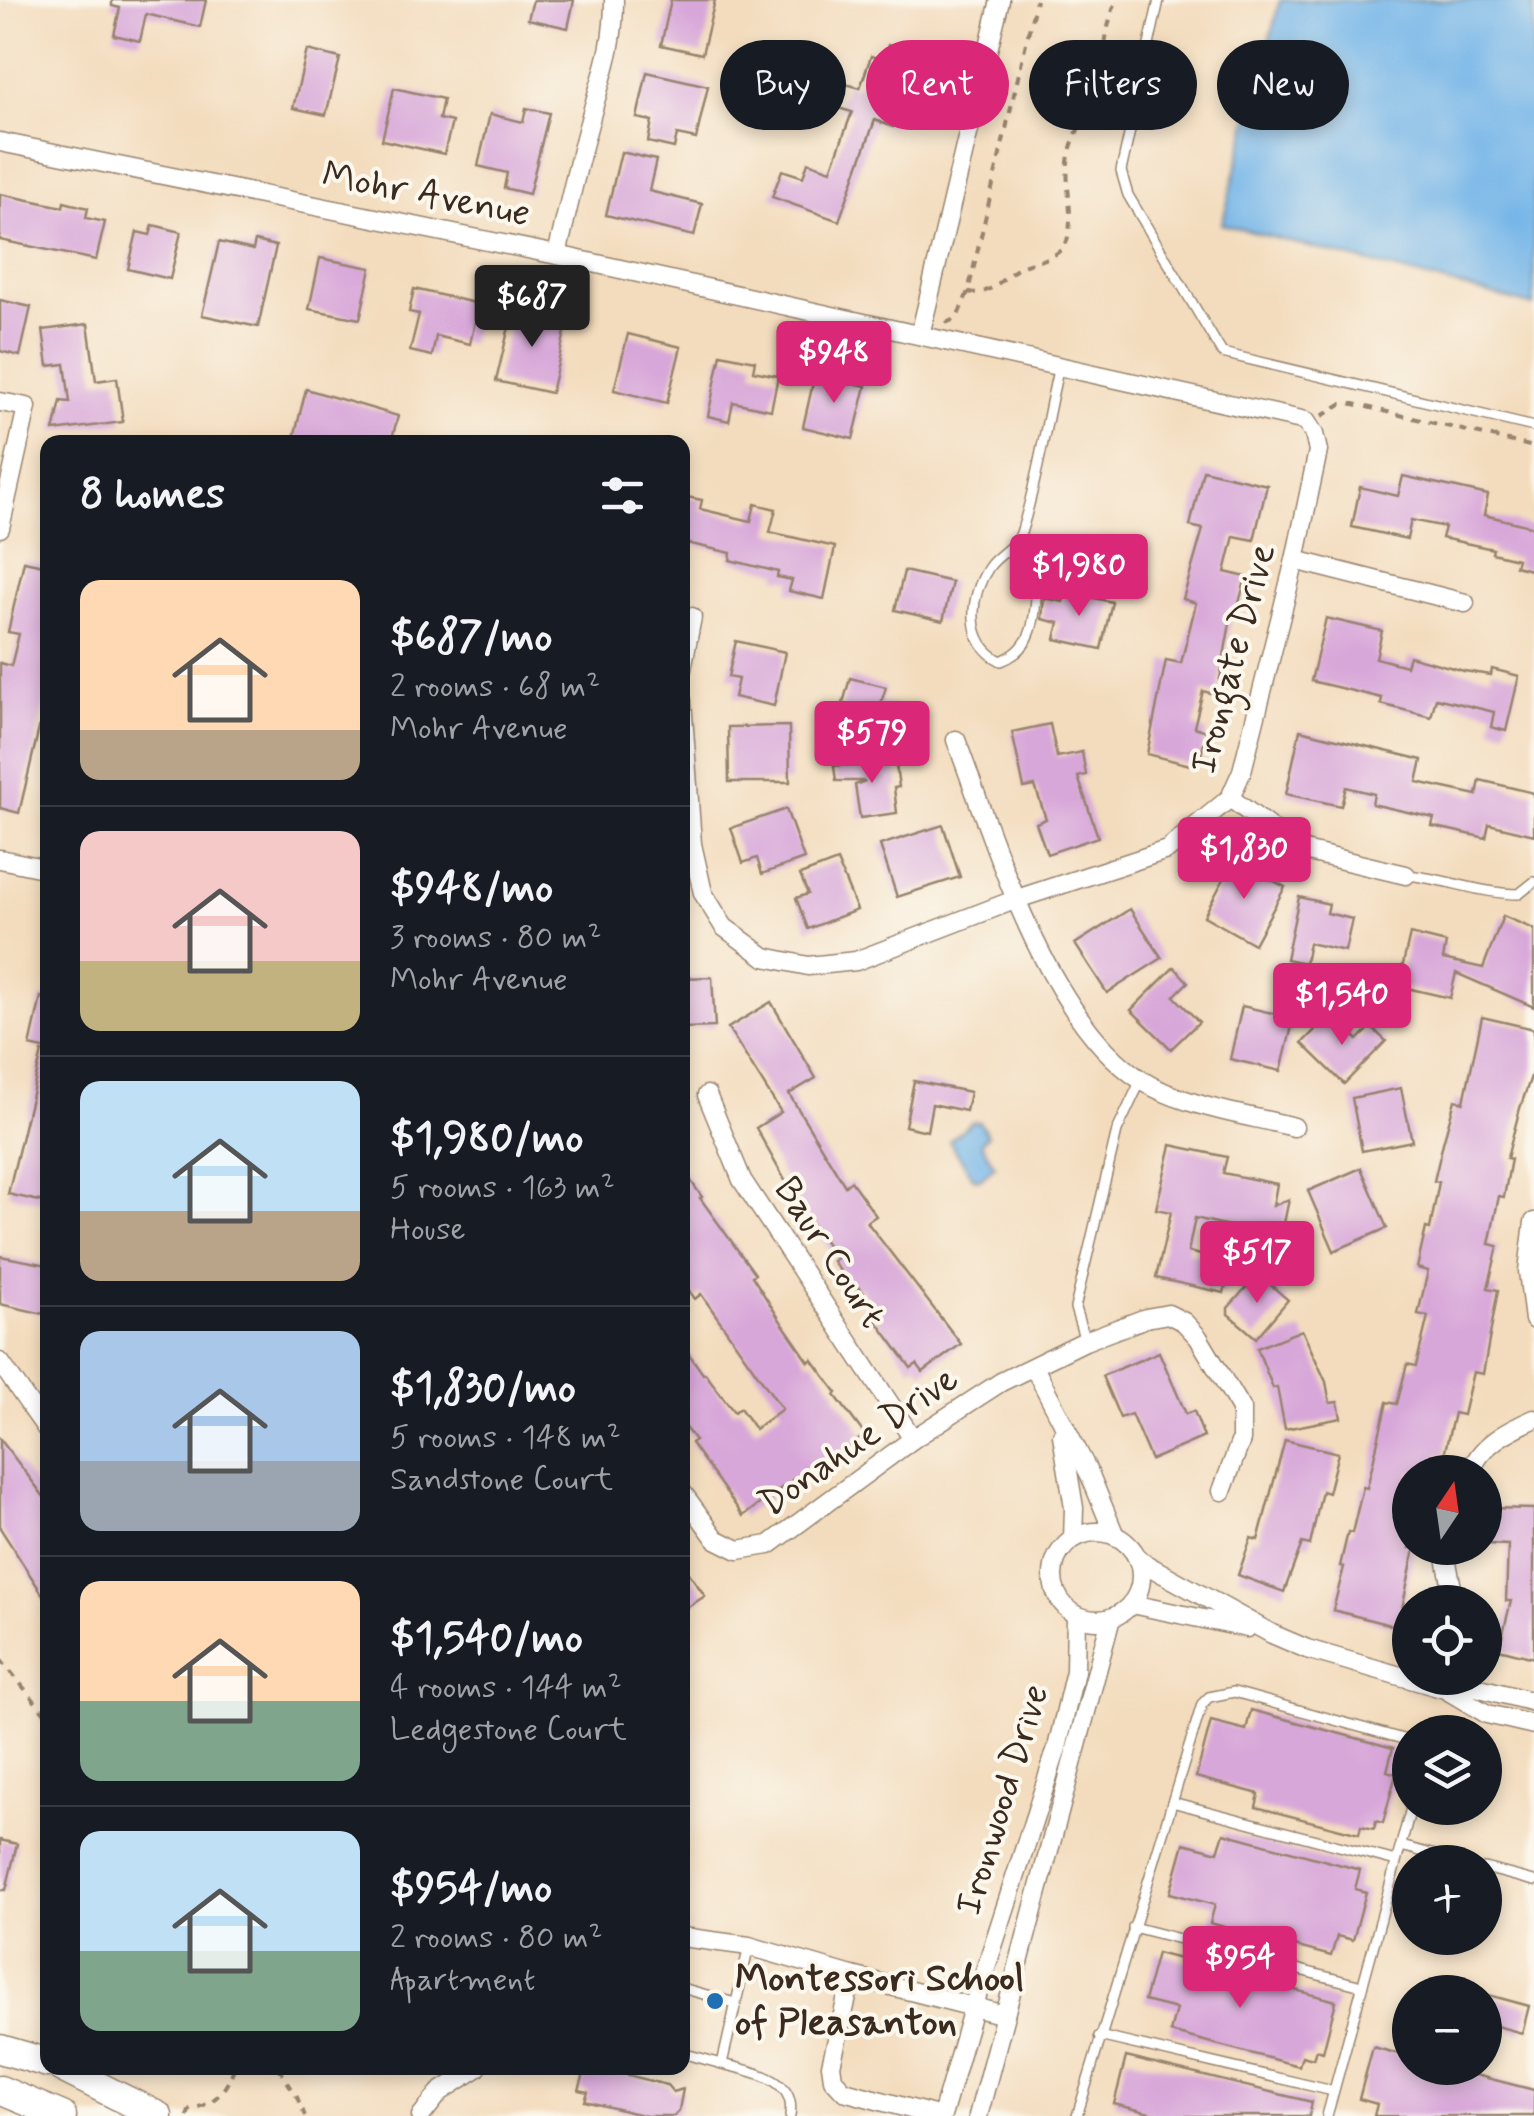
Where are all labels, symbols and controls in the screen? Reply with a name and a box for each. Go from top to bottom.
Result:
chip: Buy [720,40,846,130]
chip: Rent [866,40,1009,130]
chip: Filters [1029,40,1197,130]
chip: New [1217,40,1349,130]
street label: Mohr Avenue [318,151,534,239]
pin: $687 [473,265,591,350]
text: $687 [497,276,567,318]
pin: $948 [775,321,893,406]
text: $948 [798,332,870,374]
text: 8 homes [80,468,225,523]
icon: filters [595,468,650,523]
pin: $1,980 [998,534,1160,619]
street label: Irongate Drive [1180,539,1292,780]
text: $1,980 [1032,545,1126,587]
text: $687/mo [390,611,552,666]
icon: home [160,620,280,740]
text: 2 rooms · 68 m² [390,666,600,708]
pin: $579 [813,701,931,786]
text: Mohr Avenue [390,708,568,750]
text: $579 [837,712,907,754]
pin: $1,830 [1163,817,1325,902]
text: $1,830 [1200,828,1288,870]
text: $948/mo [390,862,553,917]
icon: home [160,871,280,991]
text: 3 rooms · 80 m² [390,917,601,959]
text: Mohr Avenue [390,959,568,1001]
pin: $1,540 [1261,963,1423,1048]
text: $1,540 [1295,974,1389,1016]
text: $1,980/mo [390,1112,583,1167]
icon: home [160,1121,280,1241]
text: 5 rooms · 163 m² [390,1167,615,1209]
street label: Baur Court [762,1168,896,1338]
text: House [390,1209,466,1251]
pin: $517 [1198,1221,1316,1306]
text: $517 [1222,1232,1292,1274]
street label: Donahue Drive [750,1355,968,1529]
text: $1,830/mo [390,1362,576,1417]
icon: home [160,1371,280,1491]
text: 5 rooms · 148 m² [390,1417,621,1459]
north arrow [1392,1455,1502,1565]
map controls [1392,1455,1502,2085]
text: Sandstone Court [390,1459,613,1501]
button: locate [1392,1585,1502,1695]
text: $1,540/mo [390,1612,583,1667]
icon: home [160,1621,280,1741]
text: 4 rooms · 144 m² [390,1667,622,1709]
street label: Ironwood Drive [945,1679,1061,1921]
text: Ledgestone Court [390,1709,627,1751]
button: layers [1392,1715,1502,1825]
button: + [1392,1845,1502,1955]
text: $954/mo [390,1862,552,1917]
icon: home [160,1871,280,1991]
text: 2 rooms · 80 m² [390,1917,603,1959]
pin: $954 [1181,1926,1299,2011]
text: $954 [1205,1937,1275,1979]
place label: Montessori School of Pleasanton [735,1955,1024,2048]
text: Apartment [390,1959,535,2001]
button: − [1392,1975,1502,2085]
marker: Montessori School of Pleasanton [704,1990,726,2012]

